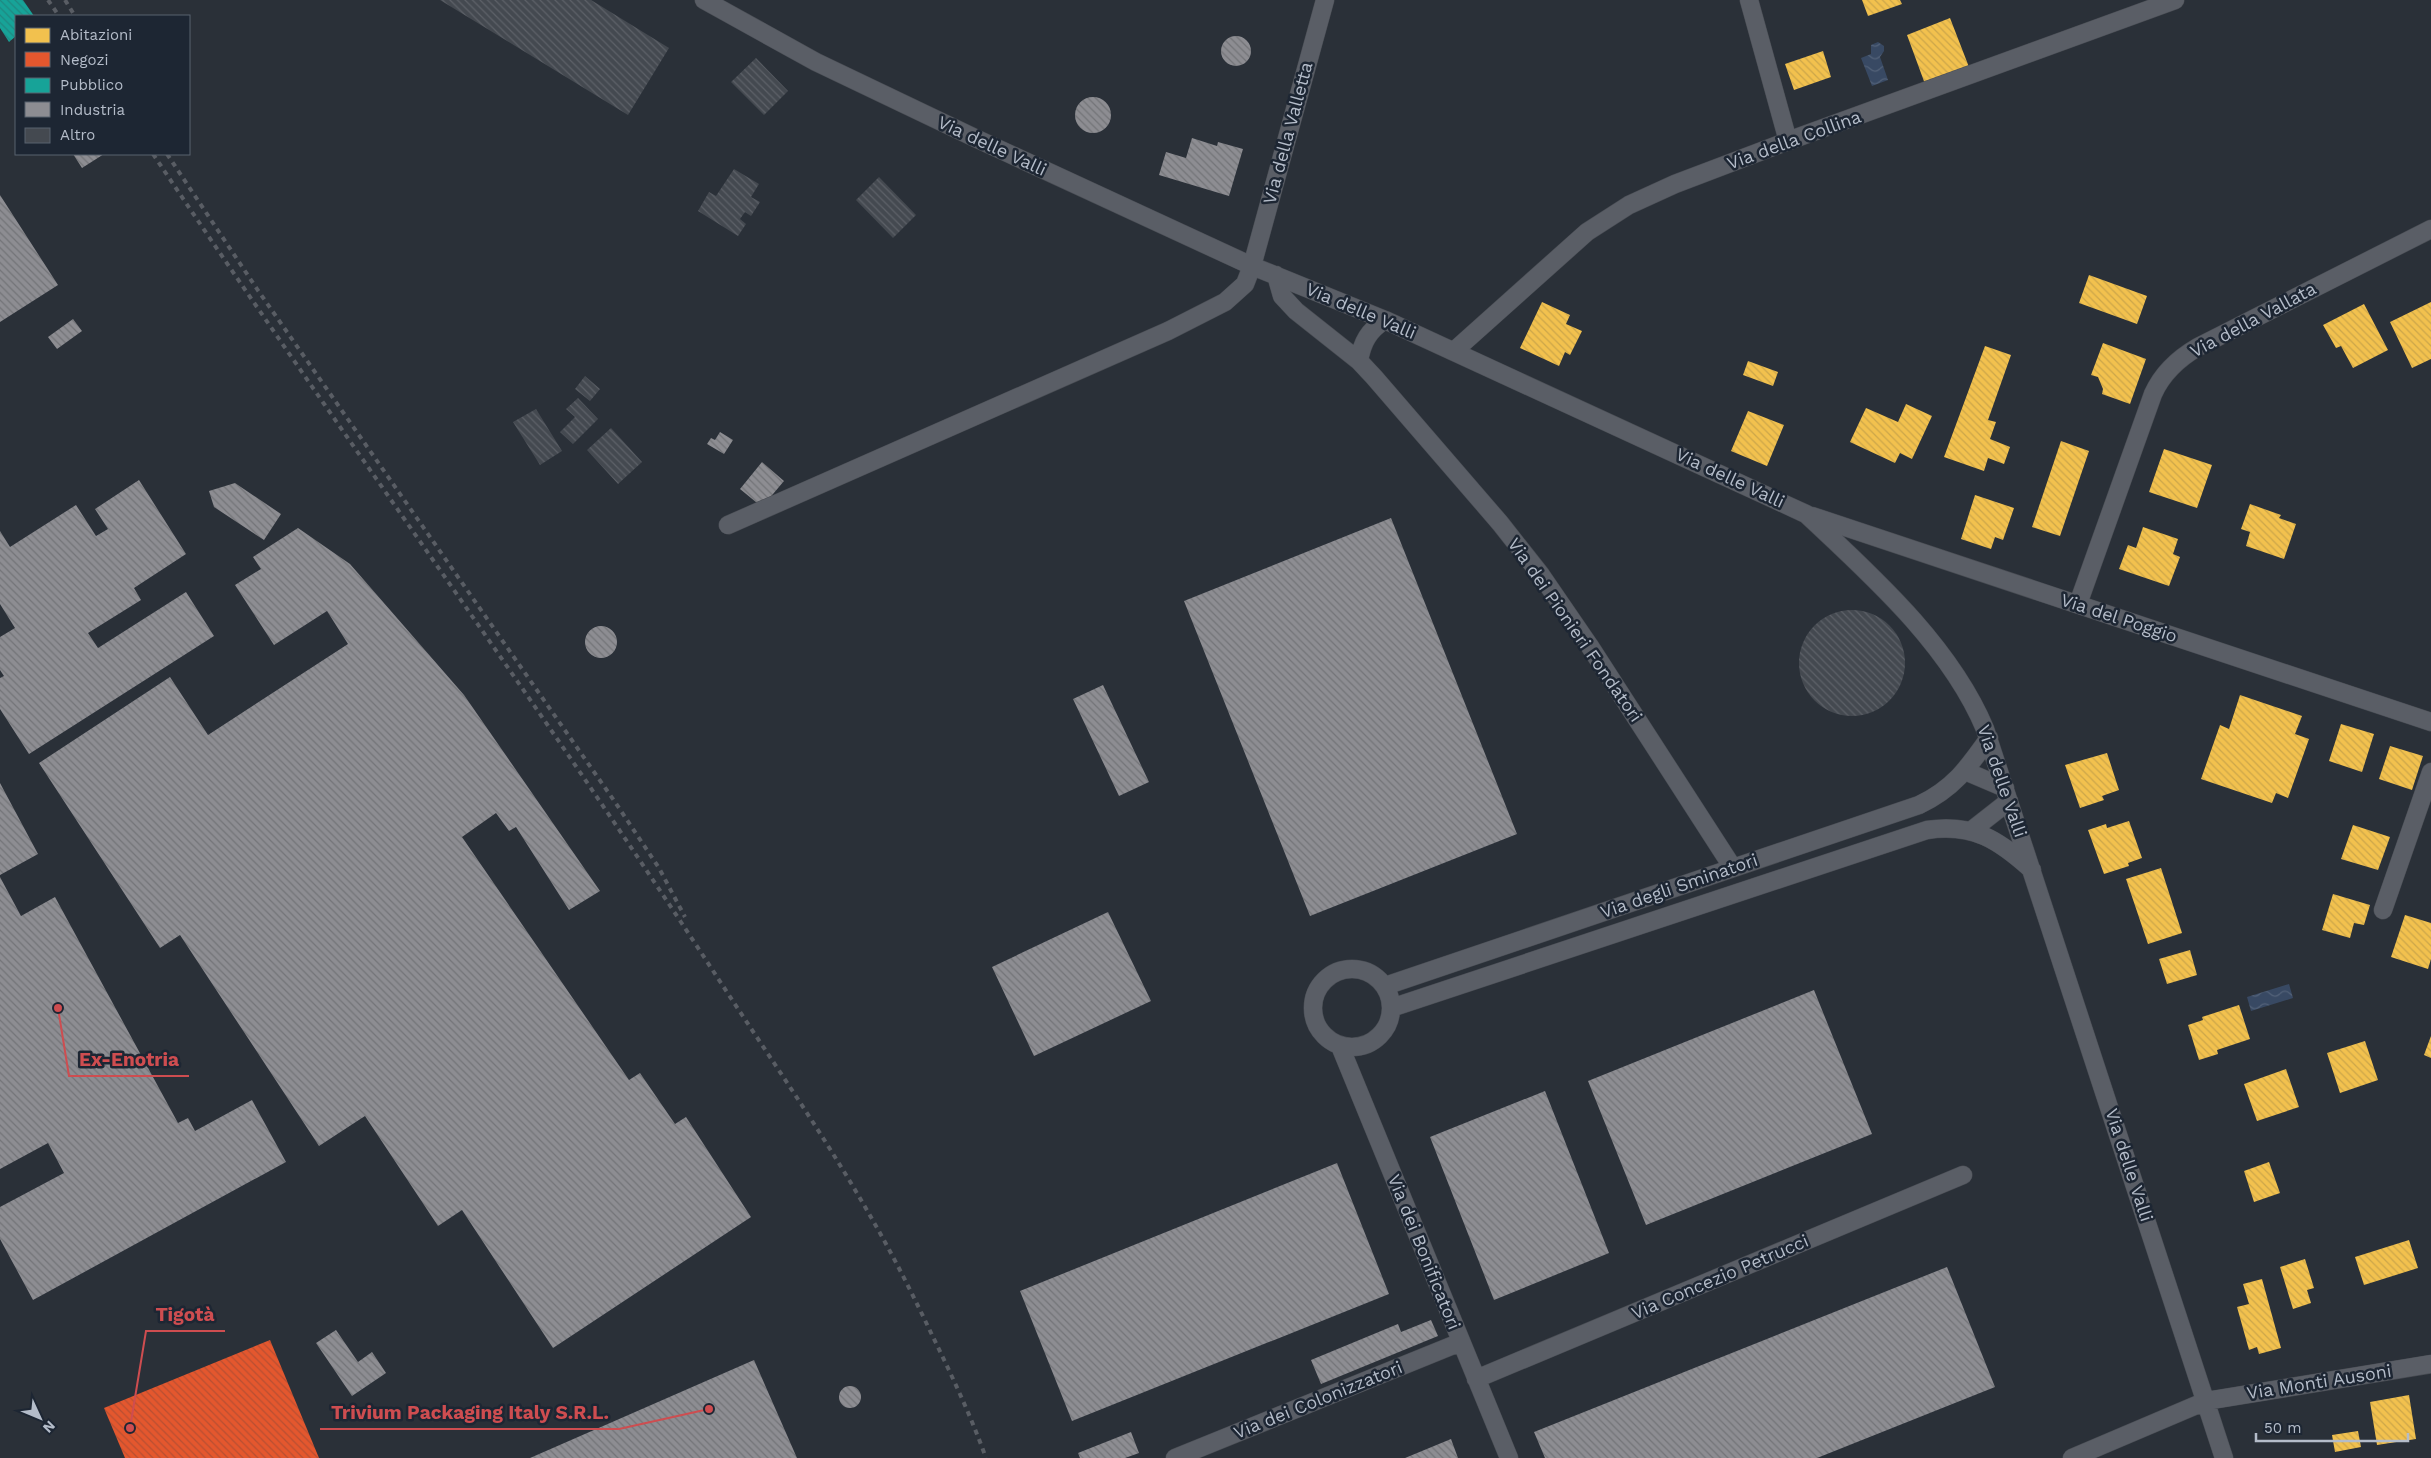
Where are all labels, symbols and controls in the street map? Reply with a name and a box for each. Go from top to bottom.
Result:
legend [15,15,190,155]
text: Abitazioni [60,26,132,44]
text: Negozi [60,51,108,69]
street label: Via della Valletta [1258,59,1317,206]
text: Pubblico [60,76,123,94]
text: Industria [60,101,126,119]
street label: Via della Collina [1724,106,1864,174]
street label: Via delle Valli [935,111,1050,180]
text: Altro [60,126,95,144]
street label: Via della Vallata [2186,277,2319,362]
street label: Via delle Valli [1303,278,1419,343]
street label: Via delle Valli [1673,443,1788,512]
street label: Via dei Pionieri Fondatori [1504,534,1647,726]
street label: Via del Poggio [2058,589,2180,646]
street label: Via delle Valli [1973,722,2032,840]
street label: Via degli Sminatori [1597,849,1760,922]
callout: Ex-Enotria [69,1042,189,1076]
text: Ex-Enotria [79,1048,179,1071]
street label: Via delle Valli [2101,1106,2158,1224]
street label: Via dei Bonificatori [1384,1171,1465,1333]
street label: Via Concezio Petrucci [1628,1230,1812,1323]
callout: Tigotà [146,1297,225,1331]
text: Tigotà [155,1303,215,1326]
street label: Via dei Colonizzatori [1230,1356,1405,1443]
street label: Via Monti Ausoni [2245,1360,2393,1403]
north arrow [15,1393,65,1443]
callout: Trivium Packaging Italy S.R.L. [320,1395,619,1429]
text: Trivium Packaging Italy S.R.L. [331,1401,609,1424]
scale bar [2256,1410,2408,1442]
text: N [40,1418,59,1436]
text: 50 m [2264,1419,2301,1437]

